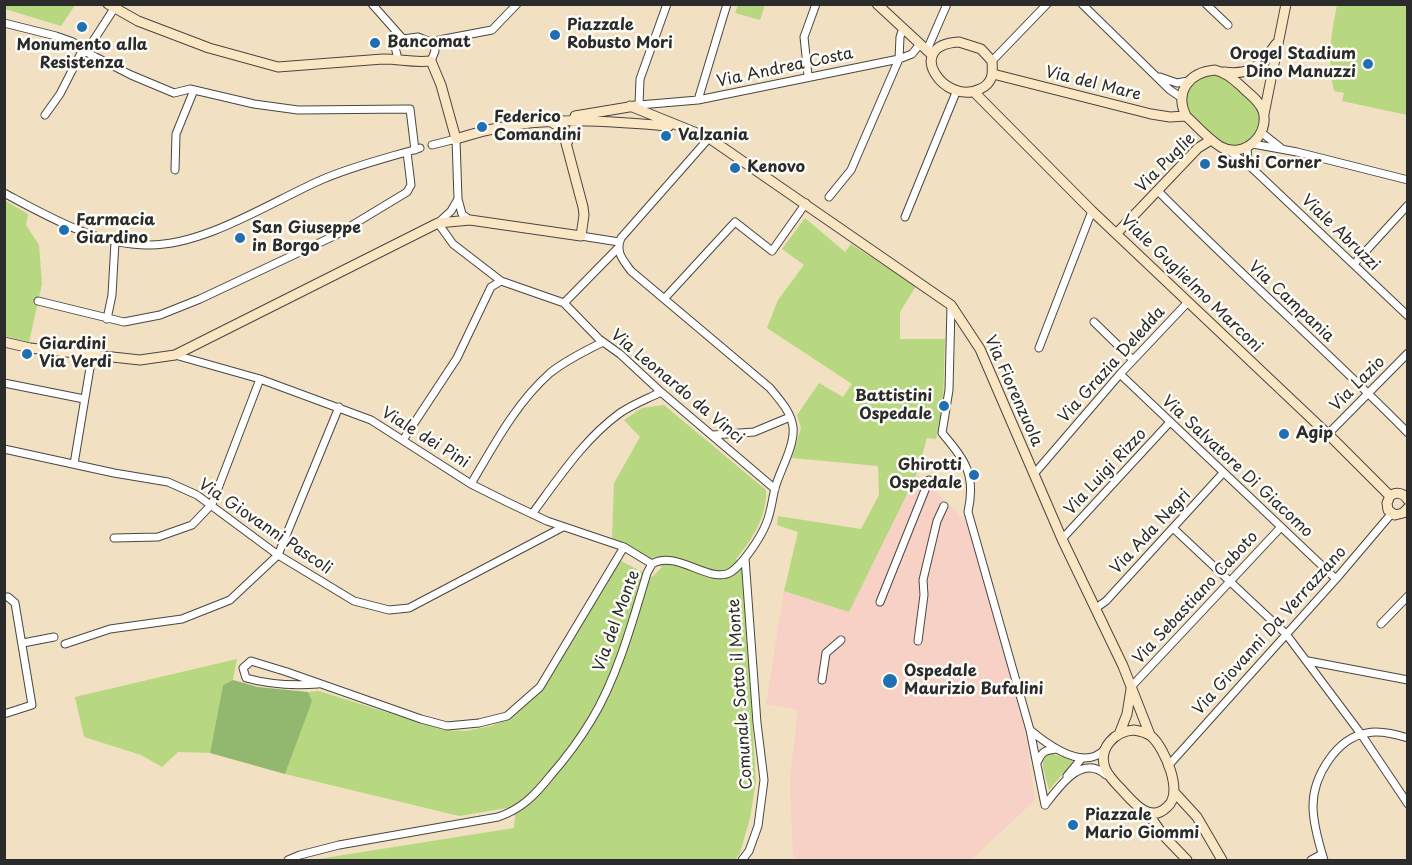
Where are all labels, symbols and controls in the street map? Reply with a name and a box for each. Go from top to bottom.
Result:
place label: Piazzale Robusto Mori [567,16,673,54]
marker: Monumento alla Resistenza [75,20,89,34]
marker: Piazzale Robusto Mori [548,28,562,42]
place label: Bancomat [387,33,471,53]
place label: Monumento alla Resistenza [17,36,147,74]
marker: Bancomat [368,36,382,50]
street label: Via Andrea Costa [715,44,855,92]
place label: Orogel Stadium Dino Manuzzi [1230,45,1356,83]
marker: Orogel Stadium Dino Manuzzi [1361,57,1375,71]
street label: Via del Mare [1043,63,1143,105]
place label: Federico Comandini [494,108,581,146]
marker: Federico Comandini [475,120,489,134]
place label: Valzania [678,126,749,146]
marker: Valzania [659,129,673,143]
street label: Via Puglie [1132,129,1200,197]
place label: Sushi Corner [1217,154,1321,174]
marker: Sushi Corner [1198,157,1212,171]
place label: Kenovo [747,158,805,178]
marker: Kenovo [728,161,742,175]
street label: Viale Abruzzi [1297,191,1383,275]
place label: Farmacia Giardino [76,211,155,249]
street label: Viale Guglielmo Marconi [1116,211,1266,357]
place label: San Giuseppe in Borgo [252,219,361,257]
marker: Farmacia Giardino [57,223,71,237]
marker: San Giuseppe in Borgo [233,231,247,245]
street label: Via Campania [1244,257,1338,347]
street label: Via Grazia Deledda [1055,303,1169,427]
street label: Via Leonardo da Vinci [607,326,747,448]
street label: Via Fiorenzuola [980,333,1046,449]
place label: Giardini Via Verdi [39,335,112,373]
marker: Giardini Via Verdi [20,347,34,361]
street label: Via Lazio [1327,353,1389,415]
place label: Battistini Ospedale [855,387,932,425]
street label: Via Salvatore Di Giacomo [1158,392,1316,542]
marker: Battistini Ospedale [937,399,951,413]
street label: Viale dei Pini [377,403,473,473]
place label: Agip [1296,424,1333,444]
street label: Via Luigi Rizzo [1061,425,1151,519]
marker: Agip [1277,427,1291,441]
place label: Ghirotti Ospedale [889,456,962,494]
marker: Ghirotti Ospedale [967,468,981,482]
street label: Via Giovanni Pascoli [195,475,335,579]
street label: Via Ada Negri [1107,486,1195,578]
street label: Via Sebastiano Caboto [1129,528,1263,668]
street label: Via Giovanni Da Verrazzano [1189,543,1351,719]
street label: Via del Monte [590,568,644,674]
street label: Comunale Sotto il Monte [725,598,757,790]
place label: Ospedale Maurizio Bufalini [904,662,1043,700]
marker: Ospedale Maurizio Bufalini [881,672,899,690]
place label: Piazzale Mario Giommi [1085,806,1199,844]
marker: Piazzale Mario Giommi [1066,818,1080,832]

